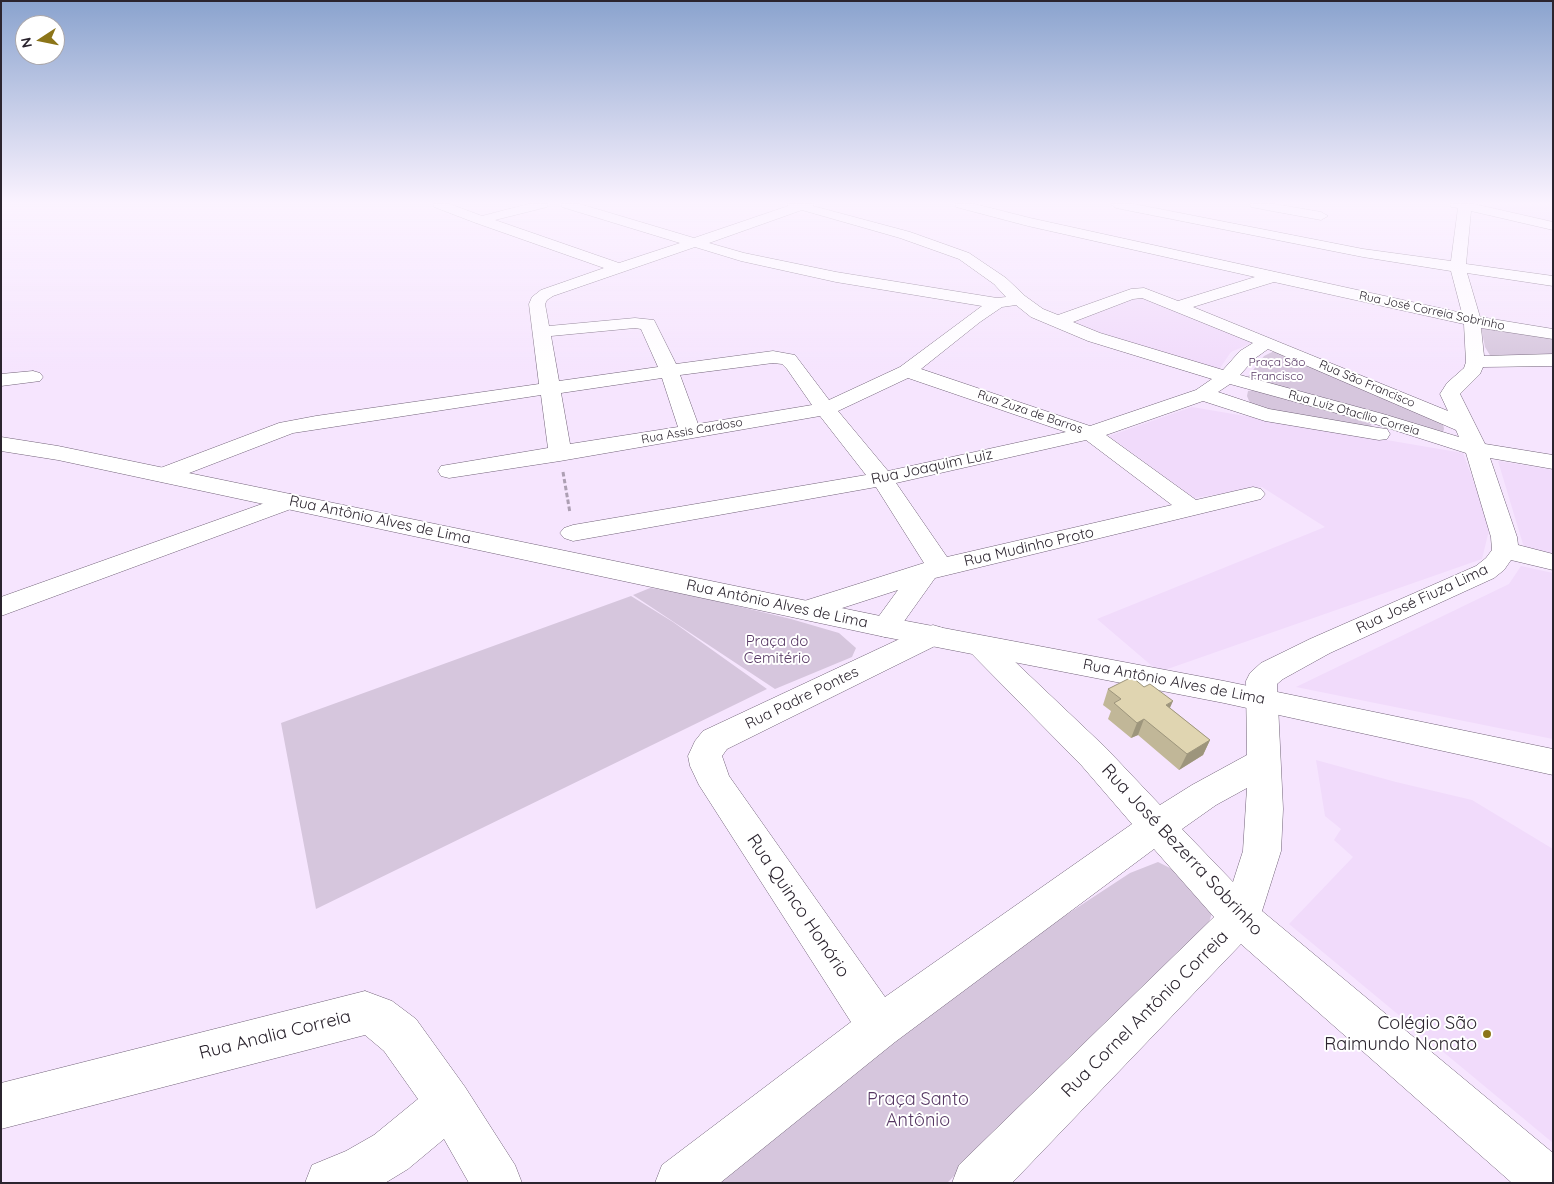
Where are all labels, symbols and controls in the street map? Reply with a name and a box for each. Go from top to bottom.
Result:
north arrow [15,15,65,65]
text: N [16,36,36,49]
street label: Rua José Correia Sobrinho [1358,289,1506,333]
park label: Praça São Francisco [1249,355,1305,383]
street label: Rua São Francisco [1317,357,1417,411]
street label: Rua Zuza de Barros [975,387,1085,437]
street label: Rua Luiz Otacílio Correia [1287,387,1421,439]
street label: Rua Assis Cardoso [640,415,744,447]
street label: Rua Joaquim Luiz [870,445,994,489]
street label: Rua Antônio Alves de Lima [288,492,472,548]
street label: Rua Mudinho Proto [962,523,1096,571]
street label: Rua José Fiuza Lima [1353,561,1491,637]
street label: Rua Antônio Alves de Lima [685,576,869,632]
park label: Praça do Cemitério [744,632,810,667]
street label: Rua Antônio Alves de Lima [1081,656,1267,708]
street label: Rua Padre Pontes [742,663,862,733]
street label: Rua José Bezerra Sobrinho [1097,760,1267,940]
street label: Rua Quinco Honório [742,830,854,982]
street label: Rua Cornel Antônio Correia [1057,926,1233,1102]
street label: Rua Analia Correia [197,1006,353,1064]
place label: Colégio São Raimundo Nonato [1324,1013,1477,1056]
marker: Colégio São Raimundo Nonato [1481,1028,1493,1040]
park label: Praça Santo Antônio [867,1089,969,1132]

